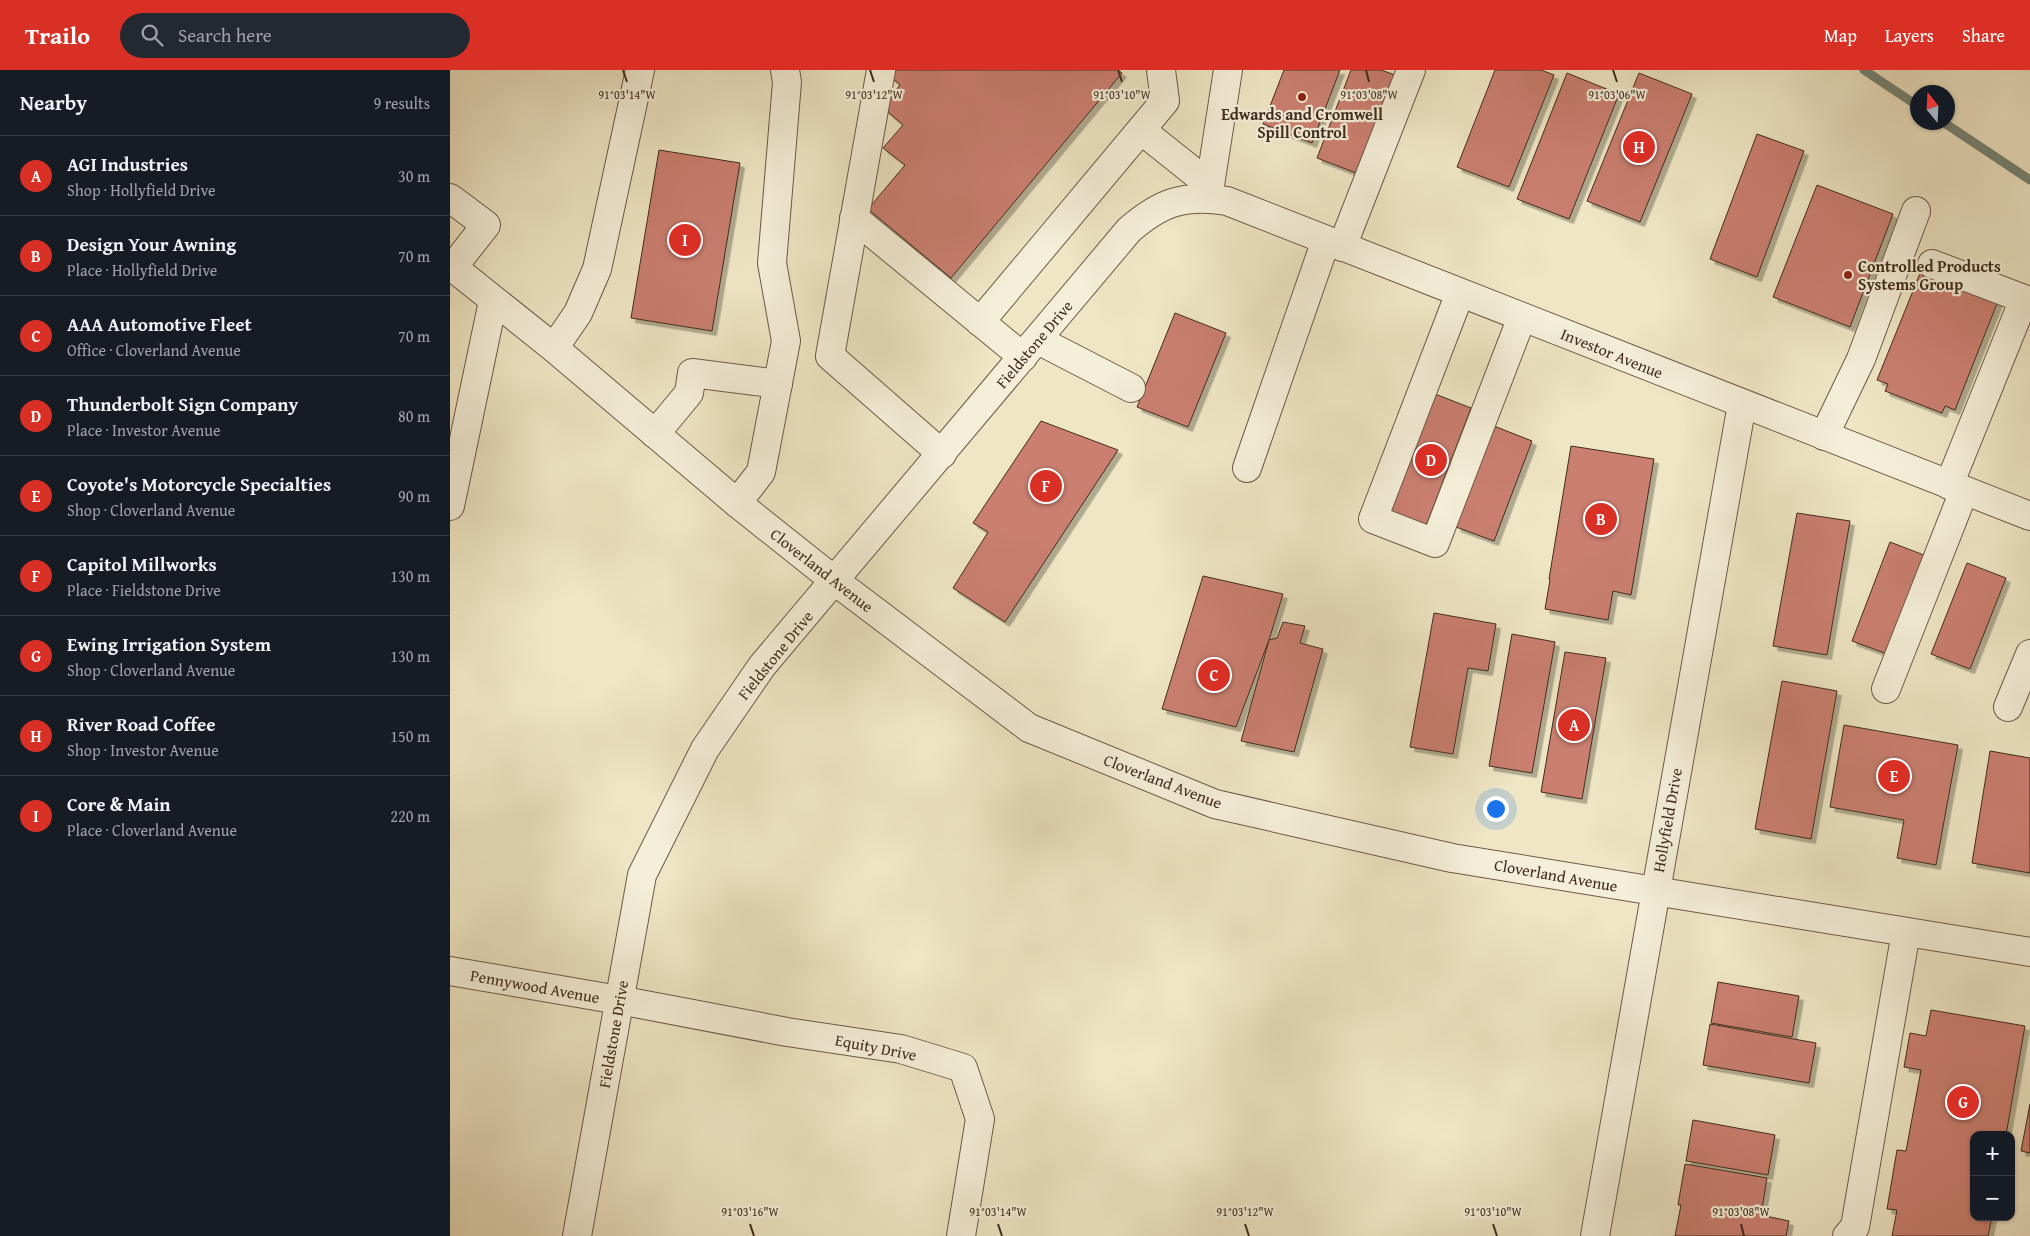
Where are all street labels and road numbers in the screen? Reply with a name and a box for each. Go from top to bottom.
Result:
street label: Fieldstone Drive [990,295,1078,393]
street label: Investor Avenue [1557,322,1667,384]
street label: Cloverland Avenue [765,522,879,618]
street label: Fieldstone Drive [731,605,819,705]
street label: Cloverland Avenue [1100,747,1226,815]
street label: Hollyfield Drive [1646,766,1688,874]
street label: Cloverland Avenue [1492,852,1620,898]
street label: Pennywood Avenue [469,963,601,1009]
street label: Fieldstone Drive [592,978,634,1090]
street label: Equity Drive [833,1027,919,1067]

